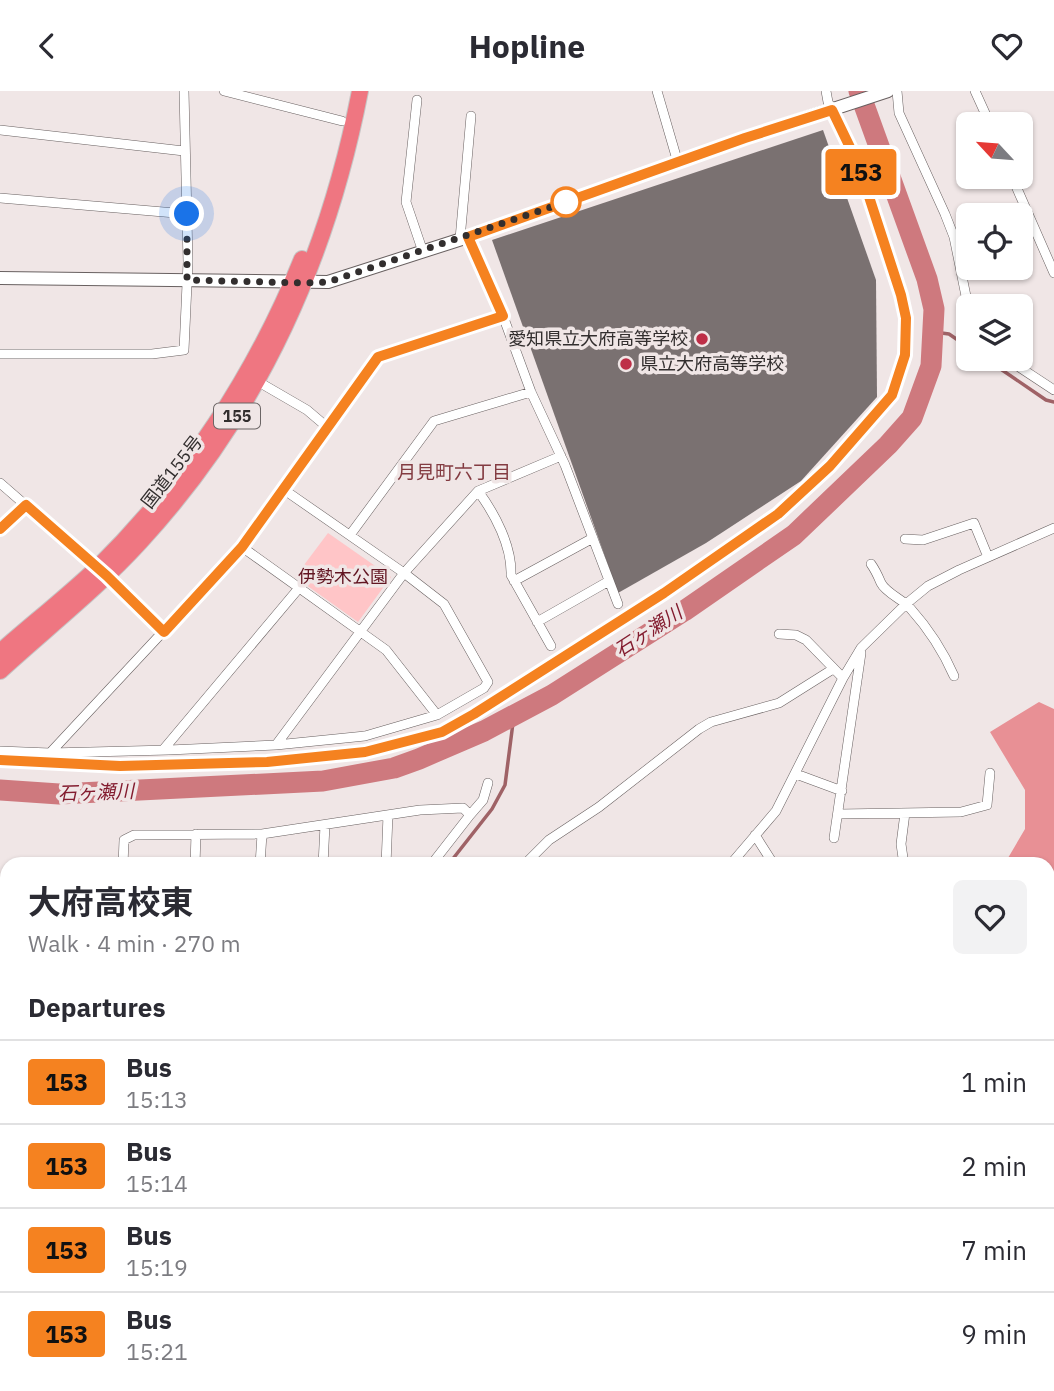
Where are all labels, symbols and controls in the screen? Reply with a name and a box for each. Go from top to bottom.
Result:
text: Hopline [469,25,585,67]
icon: back [28,27,66,65]
icon: heart [988,27,1026,65]
north arrow [956,112,1032,189]
map controls [956,112,1033,371]
line badge: 153 [821,149,901,195]
text: 153 [839,156,883,188]
unlabelled marker [551,187,581,217]
your location [169,196,204,231]
button: locate [956,203,1033,280]
button: layers [956,294,1033,371]
place label: 愛知県立大府高等学校 [508,327,688,350]
marker: 愛知県立大府高等学校 [694,331,710,347]
place label: 県立大府高等学校 [640,352,784,375]
marker: 県立大府高等学校 [618,356,634,372]
road number: 155 [214,403,260,429]
street label: 国道155号 [136,431,207,513]
district label: 月見町六丁目 [397,460,511,484]
park label: 伊勢木公園 [298,565,388,588]
water label: 石ヶ瀬川 [610,599,688,662]
water label: 石ヶ瀬川 [58,779,136,805]
text: 大府高校東 [28,880,193,923]
button: heart [953,880,1027,954]
text: Walk · 4 min · 270 m [28,928,241,958]
text: Departures [28,990,166,1024]
text: Bus [126,1050,172,1084]
text: 1 min [961,1065,1027,1099]
text: 153 [45,1066,88,1098]
text: 15:13 [126,1084,188,1114]
text: Bus [126,1134,172,1168]
text: 2 min [961,1149,1027,1183]
text: 153 [45,1150,88,1182]
text: 15:14 [126,1168,188,1198]
text: Bus [126,1218,172,1252]
text: 7 min [961,1233,1027,1267]
text: 153 [45,1234,88,1266]
text: 15:19 [126,1252,188,1282]
text: Bus [126,1302,172,1336]
text: 9 min [961,1317,1027,1351]
text: 153 [45,1318,88,1350]
text: 15:21 [126,1336,188,1366]

